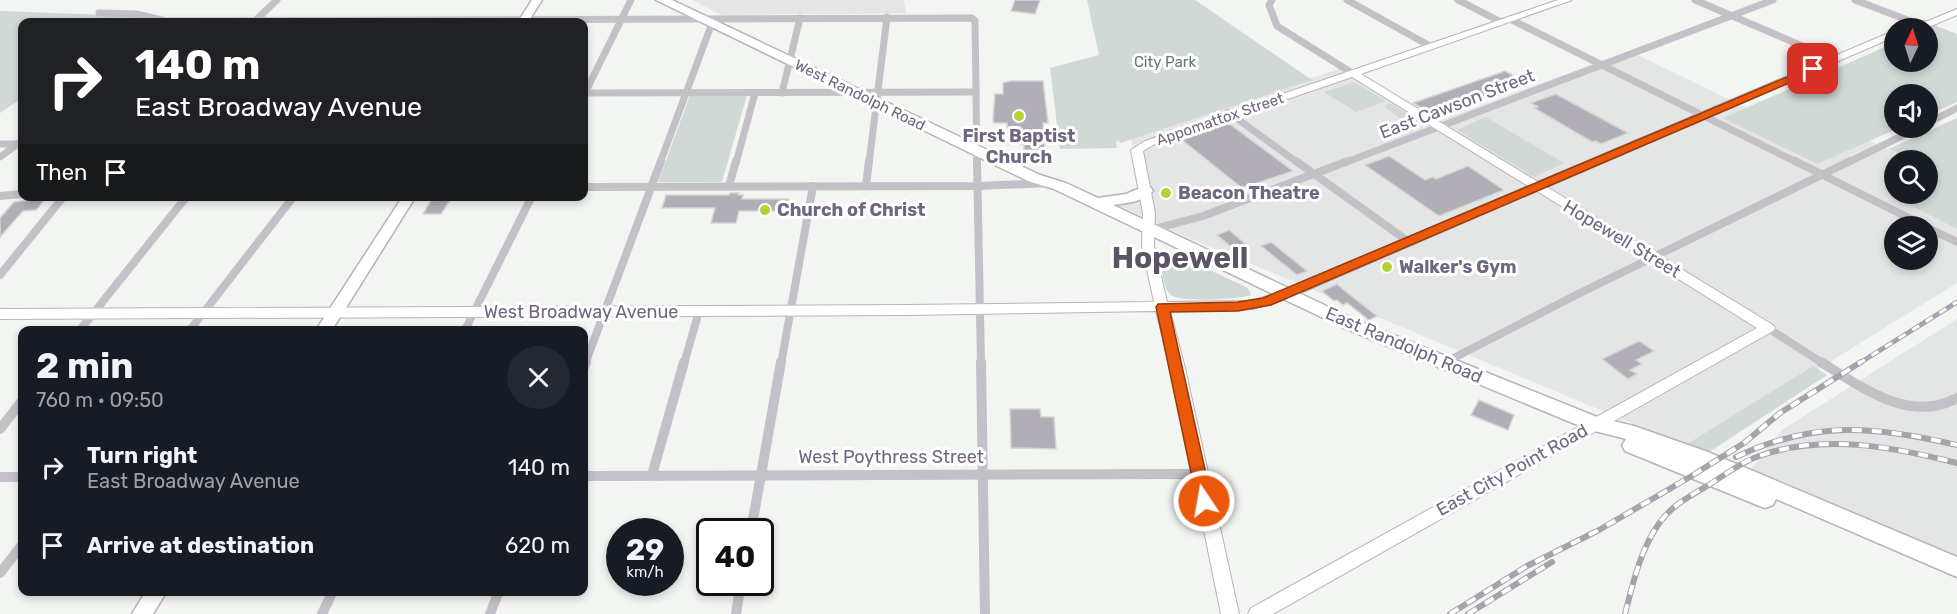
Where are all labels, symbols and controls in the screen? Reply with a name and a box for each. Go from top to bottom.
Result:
north arrow [1884,18,1938,72]
map controls [1884,18,1938,270]
text: 140 m [135,40,261,90]
icon: right [36,42,114,120]
pin [1787,43,1838,94]
icon: arrive [1796,52,1829,85]
park label: City Park [1134,53,1196,71]
street label: West Randolph Road [792,56,928,134]
street label: East Cawson Street [1376,64,1538,144]
button: sound [1884,84,1938,138]
street label: Appomattox Street [1154,89,1286,149]
text: East Broadway Avenue [135,91,422,123]
marker: First Baptist Church [1012,109,1026,123]
place label: First Baptist Church [962,125,1076,168]
button: search [1884,150,1938,204]
icon: arrive [99,156,132,189]
text: Then [36,159,87,186]
place label: Beacon Theatre [1178,182,1320,204]
marker: Beacon Theatre [1159,186,1173,200]
street label: Hopewell Street [1559,195,1685,283]
place label: Church of Christ [777,199,925,221]
marker: Church of Christ [758,203,772,217]
button: layers [1884,216,1938,270]
district label: Hopewell [1112,240,1248,276]
place label: Walker's Gym [1399,256,1516,278]
marker: Walker's Gym [1380,260,1394,274]
street label: West Broadway Avenue [484,301,678,323]
street label: East Randolph Road [1322,302,1486,388]
text: 2 min [36,344,134,387]
button: close [507,346,570,409]
text: 760 m · 09:50 [36,388,164,412]
street label: East City Point Road [1432,419,1592,521]
text: Turn right [87,442,197,469]
street label: West Poythress Street [798,446,984,468]
icon: right [36,451,69,484]
text: 140 m [508,454,570,481]
text: East Broadway Avenue [87,469,300,493]
position arrow [1172,469,1236,533]
speed limit sign: 40 [696,518,774,596]
icon: arrive [36,529,69,562]
text: Arrive at destination [87,532,314,559]
text: 620 m [505,532,570,559]
text: 29 [626,532,664,568]
text: km/h [626,563,664,581]

